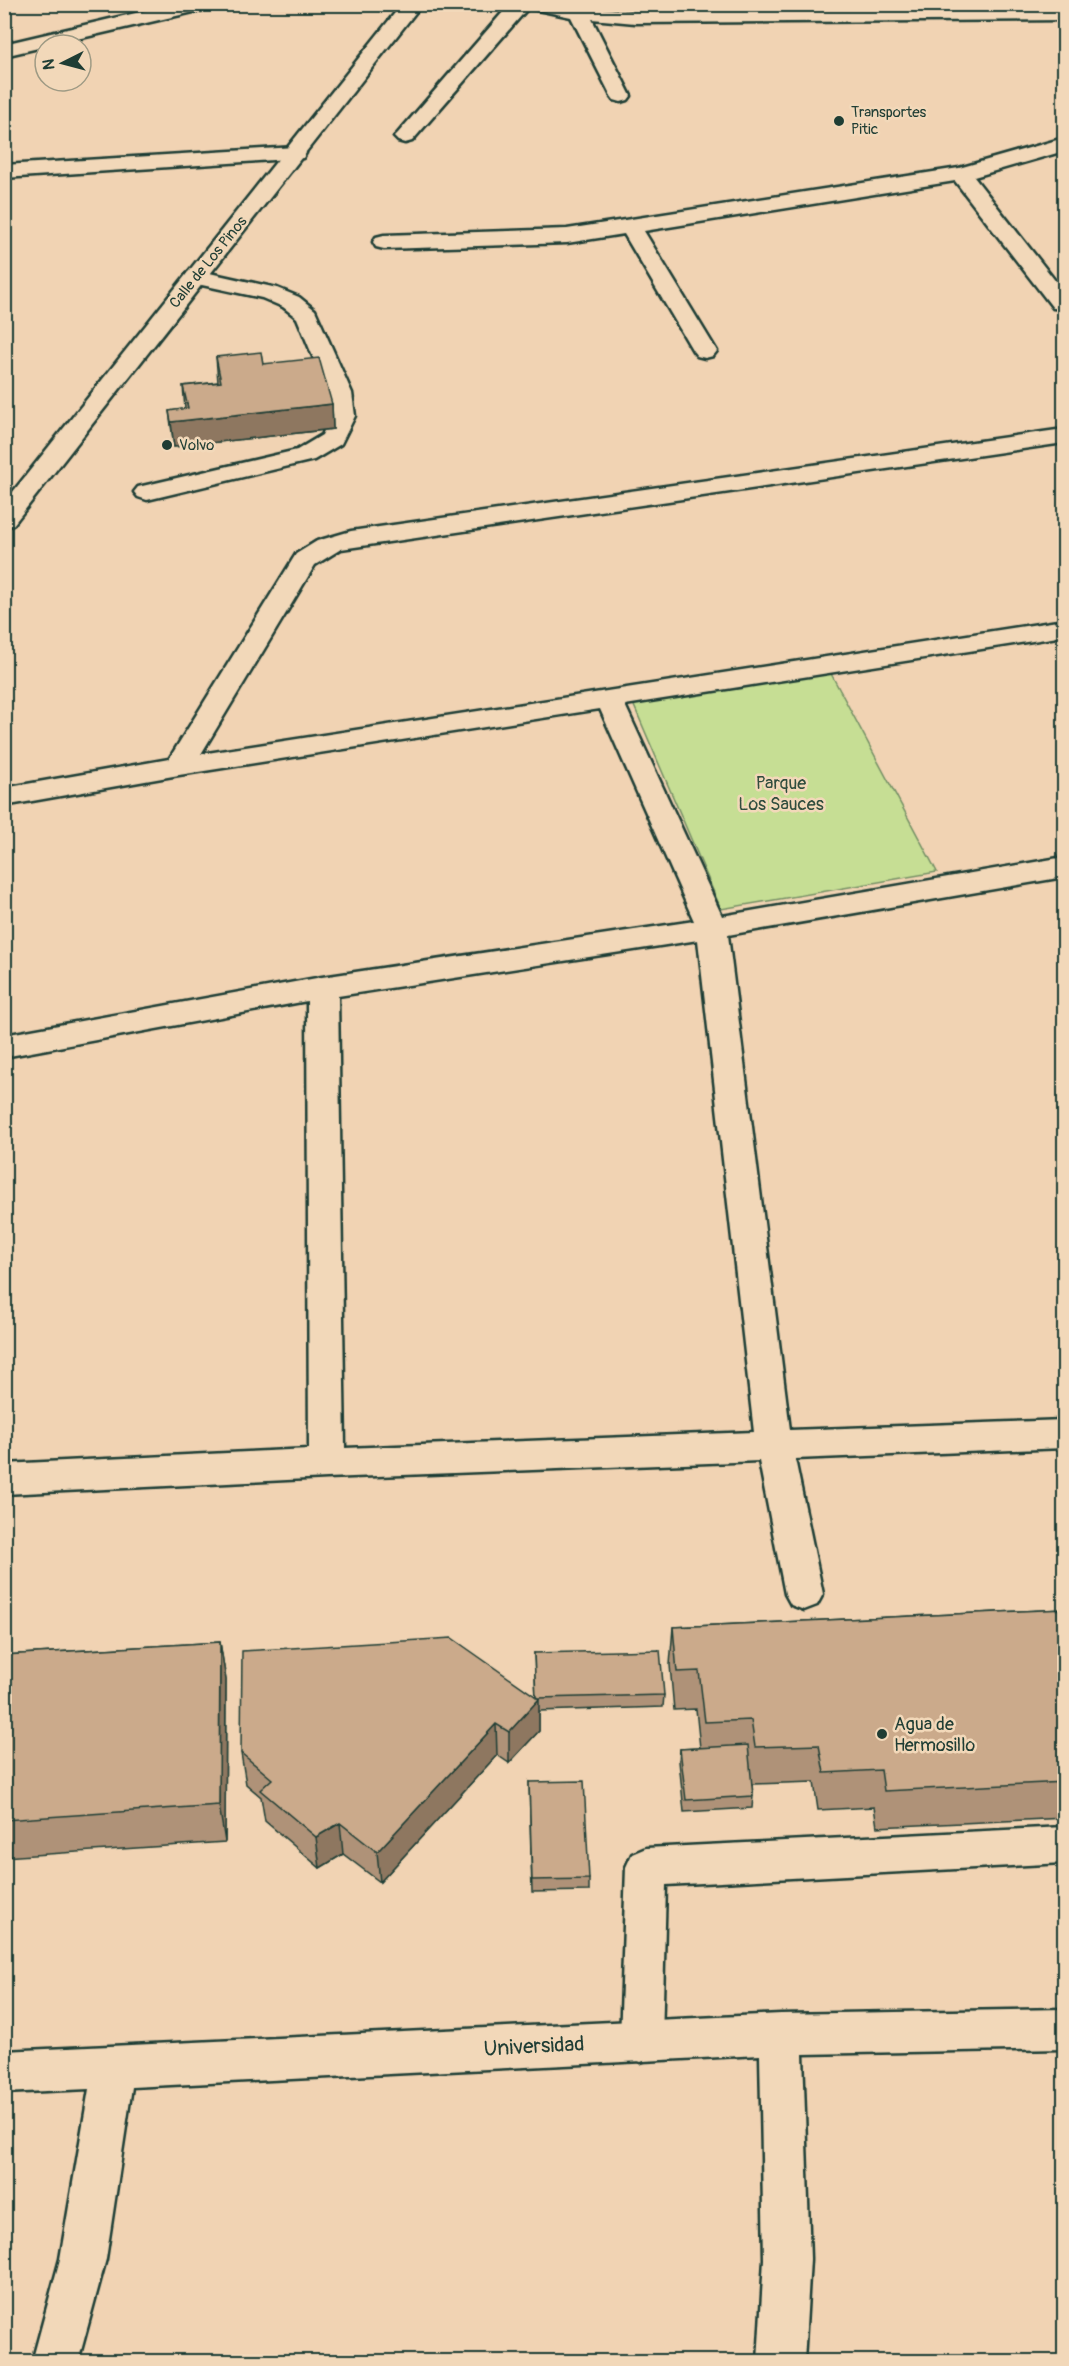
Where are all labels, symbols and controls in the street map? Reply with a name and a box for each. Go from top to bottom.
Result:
north arrow [33,33,93,93]
text: N [39,58,60,71]
place label: Transportes Pitic [851,103,927,139]
marker: Transportes Pitic [832,114,846,128]
street label: Calle de Los Pinos [165,212,252,312]
place label: Volvo [179,436,214,455]
marker: Volvo [160,438,174,452]
park label: Parque Los Sauces [738,772,824,816]
place label: Agua de Hermosillo [894,1713,975,1757]
marker: Agua de Hermosillo [875,1727,889,1741]
street label: Universidad [483,2030,585,2063]

